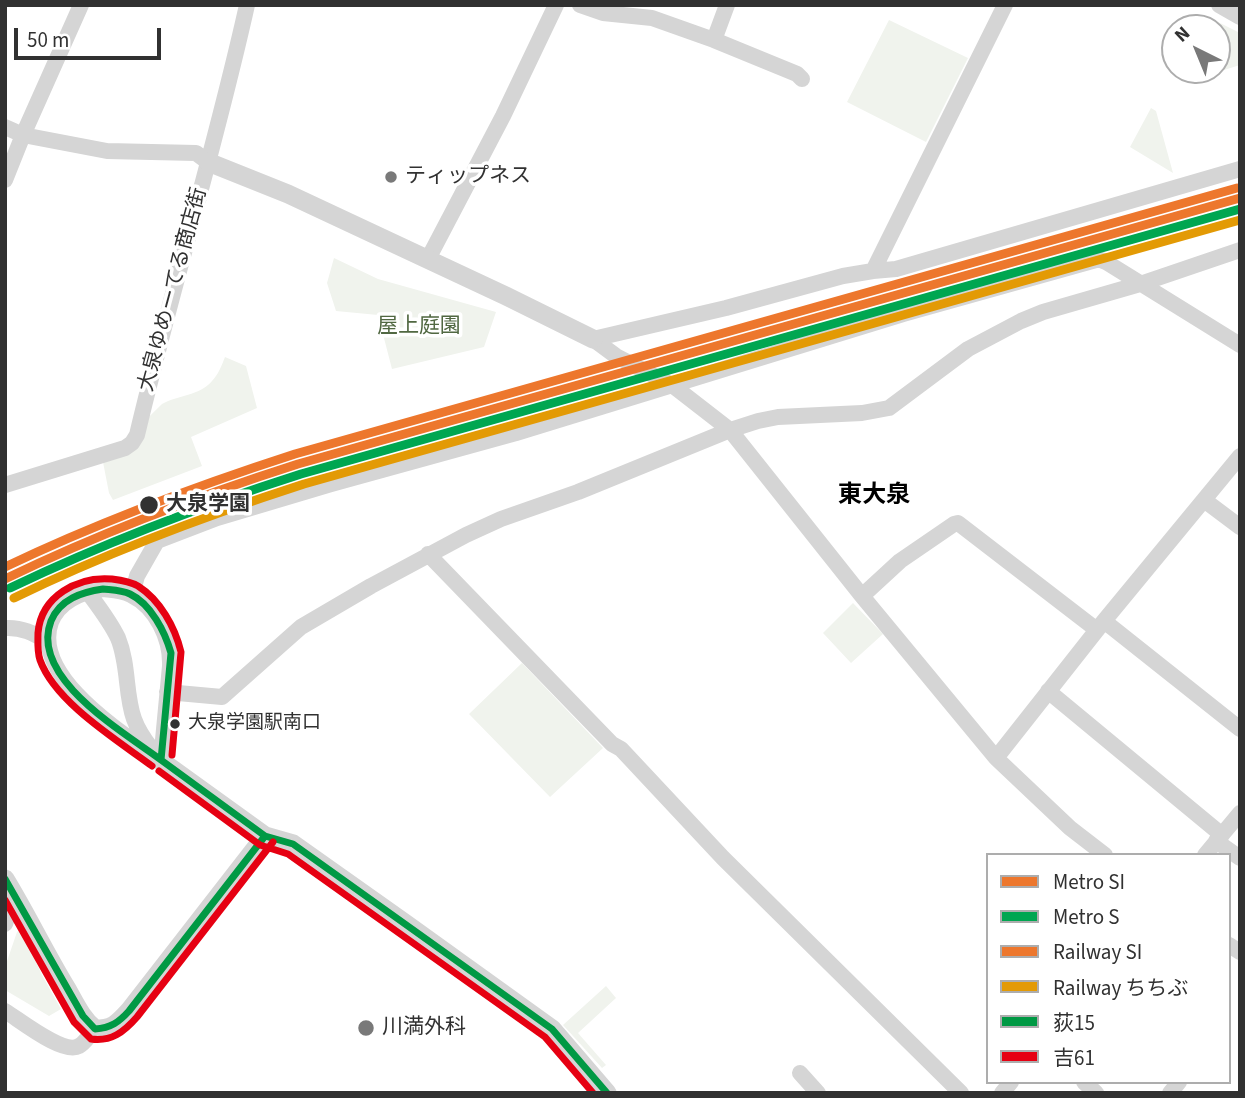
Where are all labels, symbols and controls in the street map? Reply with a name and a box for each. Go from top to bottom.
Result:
scale bar [18,14,164,58]
north arrow [1161,14,1231,84]
text: N [1169,21,1197,49]
text: 50 m [27,25,69,55]
place label: ティップネス [405,164,531,190]
marker: ティップネス [383,169,399,185]
street label: 大泉ゆめーてる商店街 [135,185,213,395]
park label: 屋上庭園 [377,314,461,340]
district label: 東大泉 [838,483,910,511]
place label: 大泉学園 [166,492,250,518]
marker: 大泉学園 [138,494,160,516]
place label: 大泉学園駅南口 [188,713,321,735]
marker: 大泉学園駅南口 [168,717,182,731]
legend [986,853,1231,1084]
text: Metro SI [1053,867,1125,897]
text: Metro S [1053,902,1119,932]
text: Railway SI [1053,937,1142,967]
text: Railway ちちぶ [1053,973,1188,1003]
text: 荻15 [1053,1008,1095,1038]
place label: 川満外科 [382,1015,466,1041]
marker: 川満外科 [356,1018,376,1038]
text: 吉61 [1053,1043,1095,1073]

